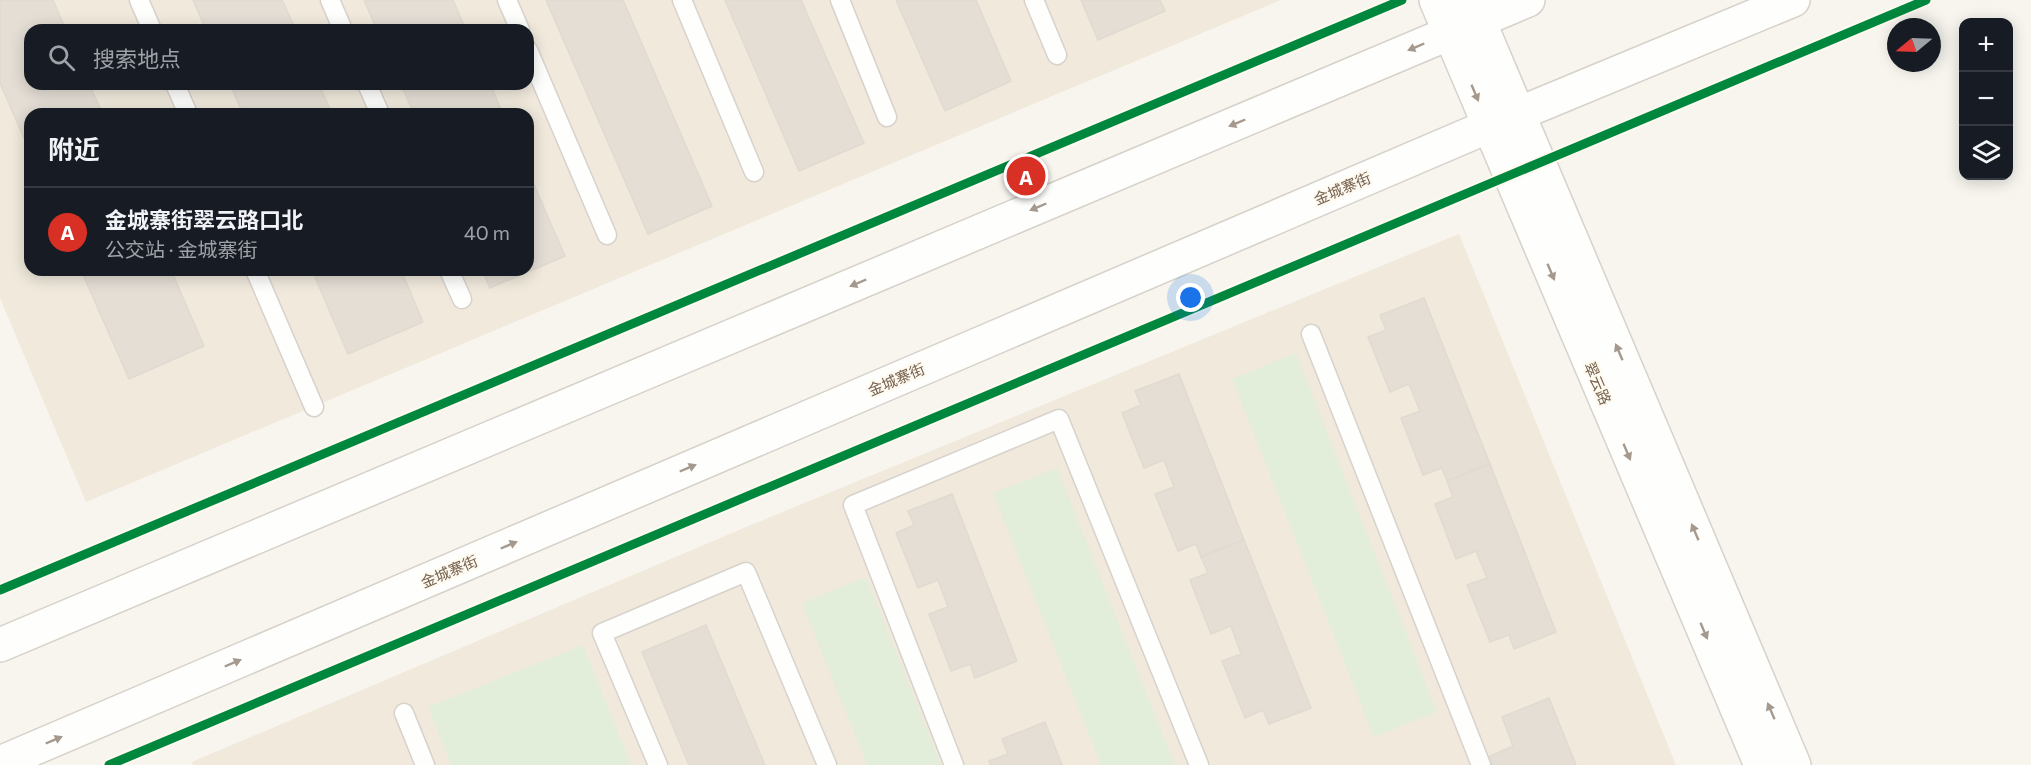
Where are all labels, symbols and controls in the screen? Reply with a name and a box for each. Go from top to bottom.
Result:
north arrow [1887,18,1941,72]
map controls [1959,18,2013,180]
button: + [1959,18,2013,72]
search box [24,24,534,90]
icon: search [45,41,78,74]
one-way arrow [1407,42,1425,52]
text: 搜索地点 [93,45,181,72]
button: − [1959,72,2013,126]
one-way arrow [1470,84,1479,101]
one-way arrow [1227,118,1245,128]
button: layers [1959,126,2013,180]
text: 附近 [48,133,100,164]
pin: A [1006,154,1046,198]
street label: 金城寨街 [1311,168,1373,208]
one-way arrow [1028,202,1046,212]
text: 金城寨街翠云路口北 [105,206,303,233]
text: A [60,220,75,244]
text: 40 m [464,220,510,244]
text: 公交站 · 金城寨街 [105,237,257,261]
one-way arrow [1547,263,1556,281]
one-way arrow [849,279,867,288]
your location [1176,283,1205,312]
one-way arrow [1614,343,1623,361]
street label: 金城寨街 [865,359,927,399]
street label: 翠云路 [1581,359,1615,407]
one-way arrow [1622,443,1632,461]
one-way arrow [679,463,697,472]
one-way arrow [1690,522,1700,540]
one-way arrow [500,540,518,550]
street label: 金城寨街 [418,551,480,591]
one-way arrow [1700,622,1709,640]
one-way arrow [224,658,242,667]
one-way arrow [1766,702,1775,720]
one-way arrow [45,735,63,745]

